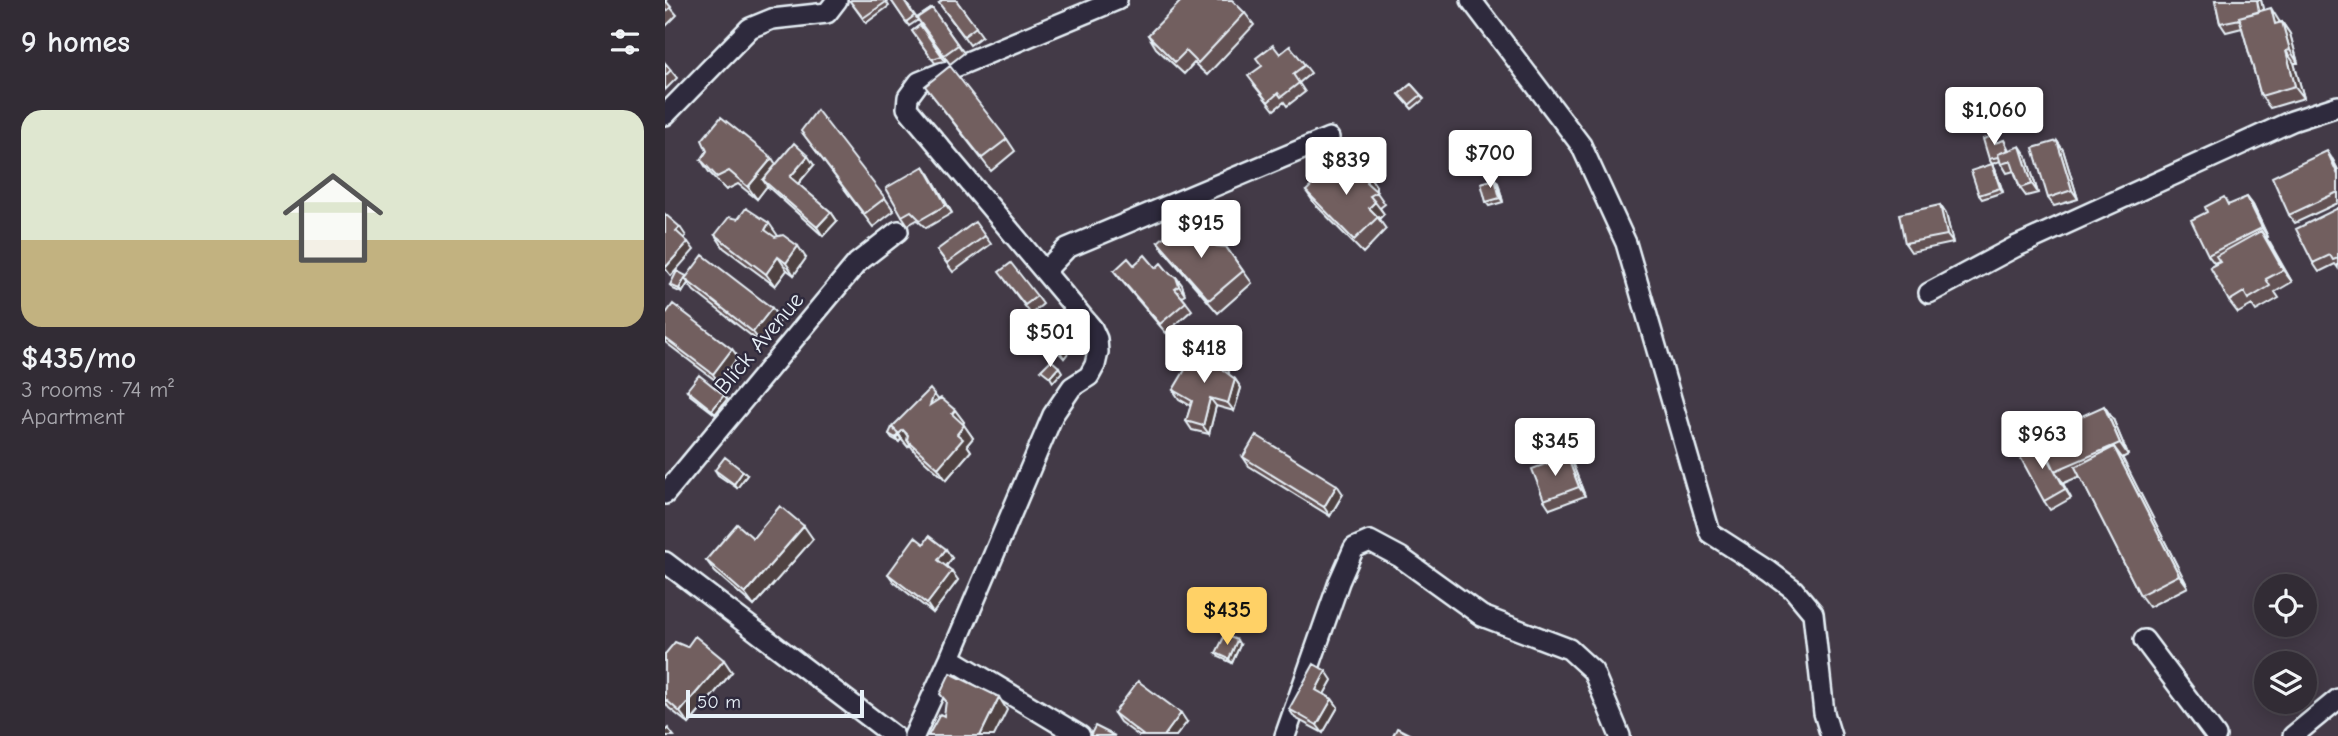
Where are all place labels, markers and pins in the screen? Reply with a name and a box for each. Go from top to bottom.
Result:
pin: $1,060 [1937,88,2051,147]
pin: $700 [1449,130,1531,190]
pin: $839 [1305,138,1387,197]
pin: $915 [1160,201,1242,260]
pin: $501 [1009,310,1091,369]
pin: $418 [1163,326,1245,385]
pin: $963 [2001,412,2083,471]
pin: $345 [1514,419,1596,478]
pin: $435 [1186,588,1268,647]

